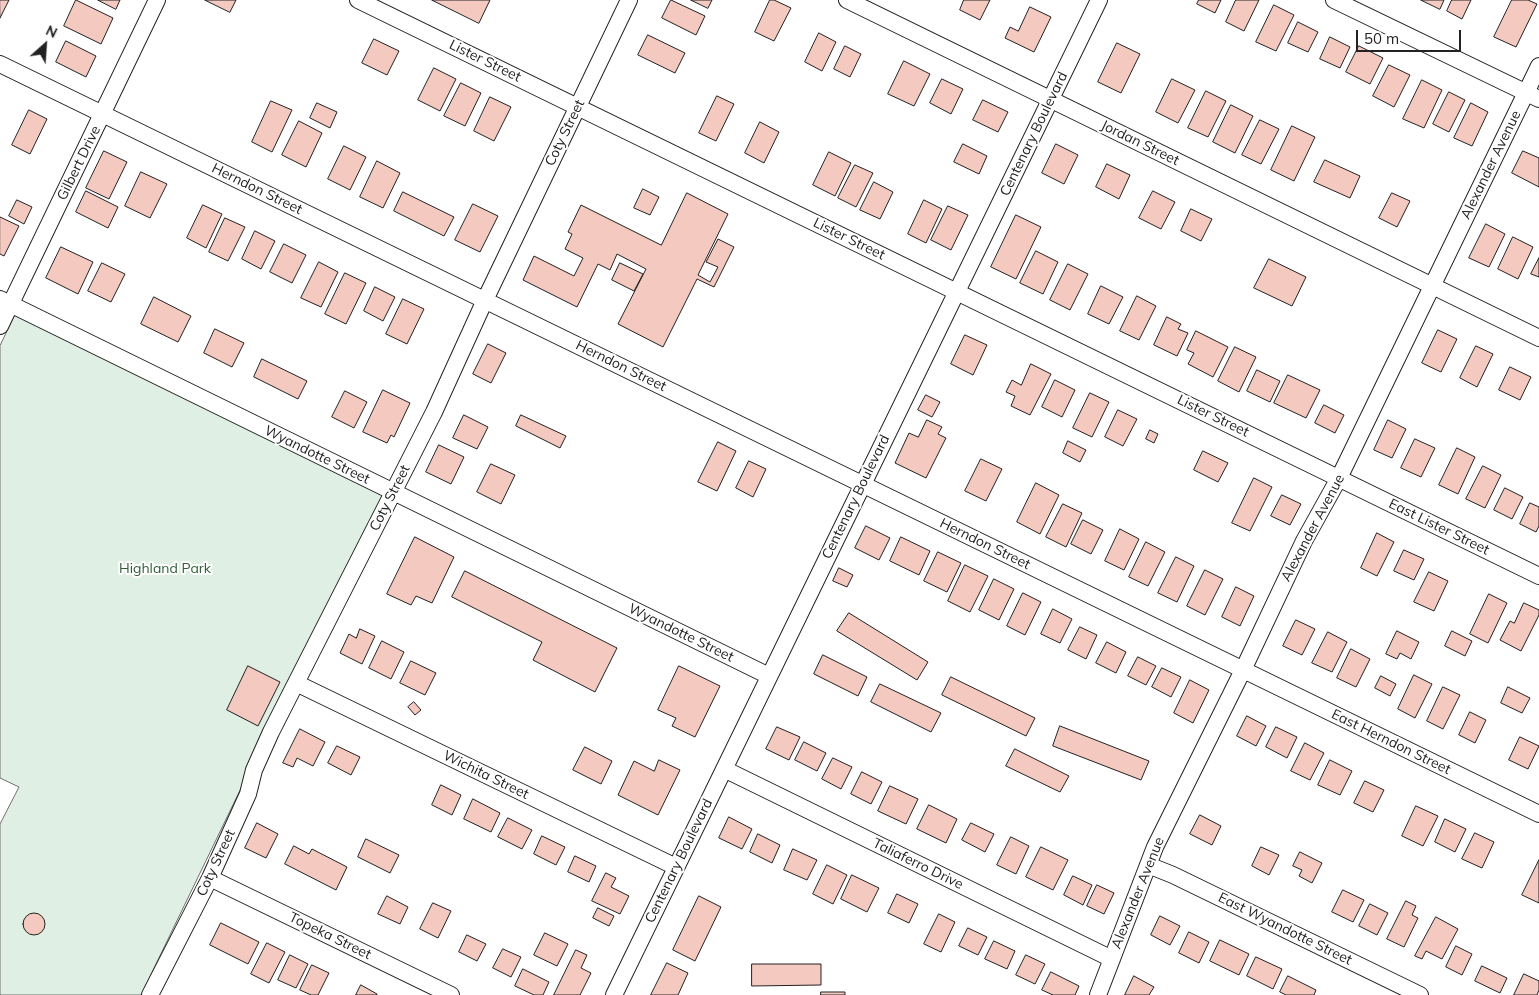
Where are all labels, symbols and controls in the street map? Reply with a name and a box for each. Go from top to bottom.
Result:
north arrow [20,20,70,70]
scale bar [1359,20,1464,52]
text: N [43,21,60,42]
text: 50 m [1364,29,1399,48]
street label: Lister Street [446,36,524,86]
street label: Centenary Boulevard [997,69,1071,199]
street label: Coty Street [542,97,588,169]
street label: Alexander Avenue [1457,108,1525,222]
street label: Jordan Street [1098,117,1182,169]
street label: Gilbert Drive [54,123,104,203]
street label: Herndon Street [209,160,305,218]
street label: Lister Street [810,214,888,264]
street label: Herndon Street [573,337,669,395]
street label: Lister Street [1174,391,1252,441]
street label: Wyandotte Street [262,422,372,488]
street label: Centenary Boulevard [819,432,893,562]
street label: Coty Street [366,462,414,534]
street label: Alexander Avenue [1278,472,1348,584]
street label: East Lister Street [1386,495,1492,559]
street label: Herndon Street [937,515,1033,573]
park label: Highland Park [119,561,211,577]
street label: Wyandotte Street [626,600,736,666]
street label: East Herndon Street [1329,706,1453,778]
street label: Wichita Street [441,747,531,803]
street label: Centenary Boulevard [642,796,716,926]
street label: Coty Street [193,827,239,899]
street label: Taliaferro Drive [870,835,966,893]
street label: Alexander Avenue [1108,835,1168,951]
street label: East Wyandotte Street [1215,889,1355,969]
street label: Topeka Street [286,909,374,963]

